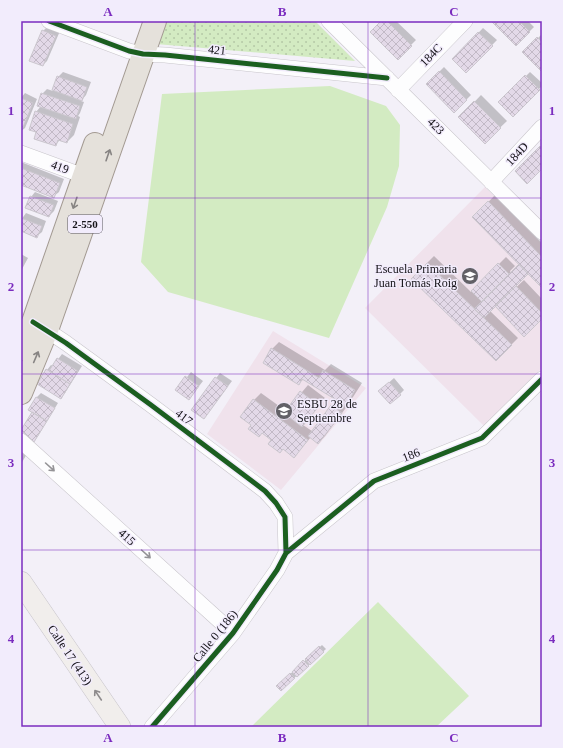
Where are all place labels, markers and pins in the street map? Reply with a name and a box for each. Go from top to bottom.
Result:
place label: Escuela Primaria Juan Tomás Roig [374,262,458,290]
school or university icon: Escuela Primaria Juan Tomás Roig [460,266,480,286]
place label: ESBU 28 de Septiembre [297,397,357,425]
school or university icon: ESBU 28 de Septiembre [274,401,294,421]

